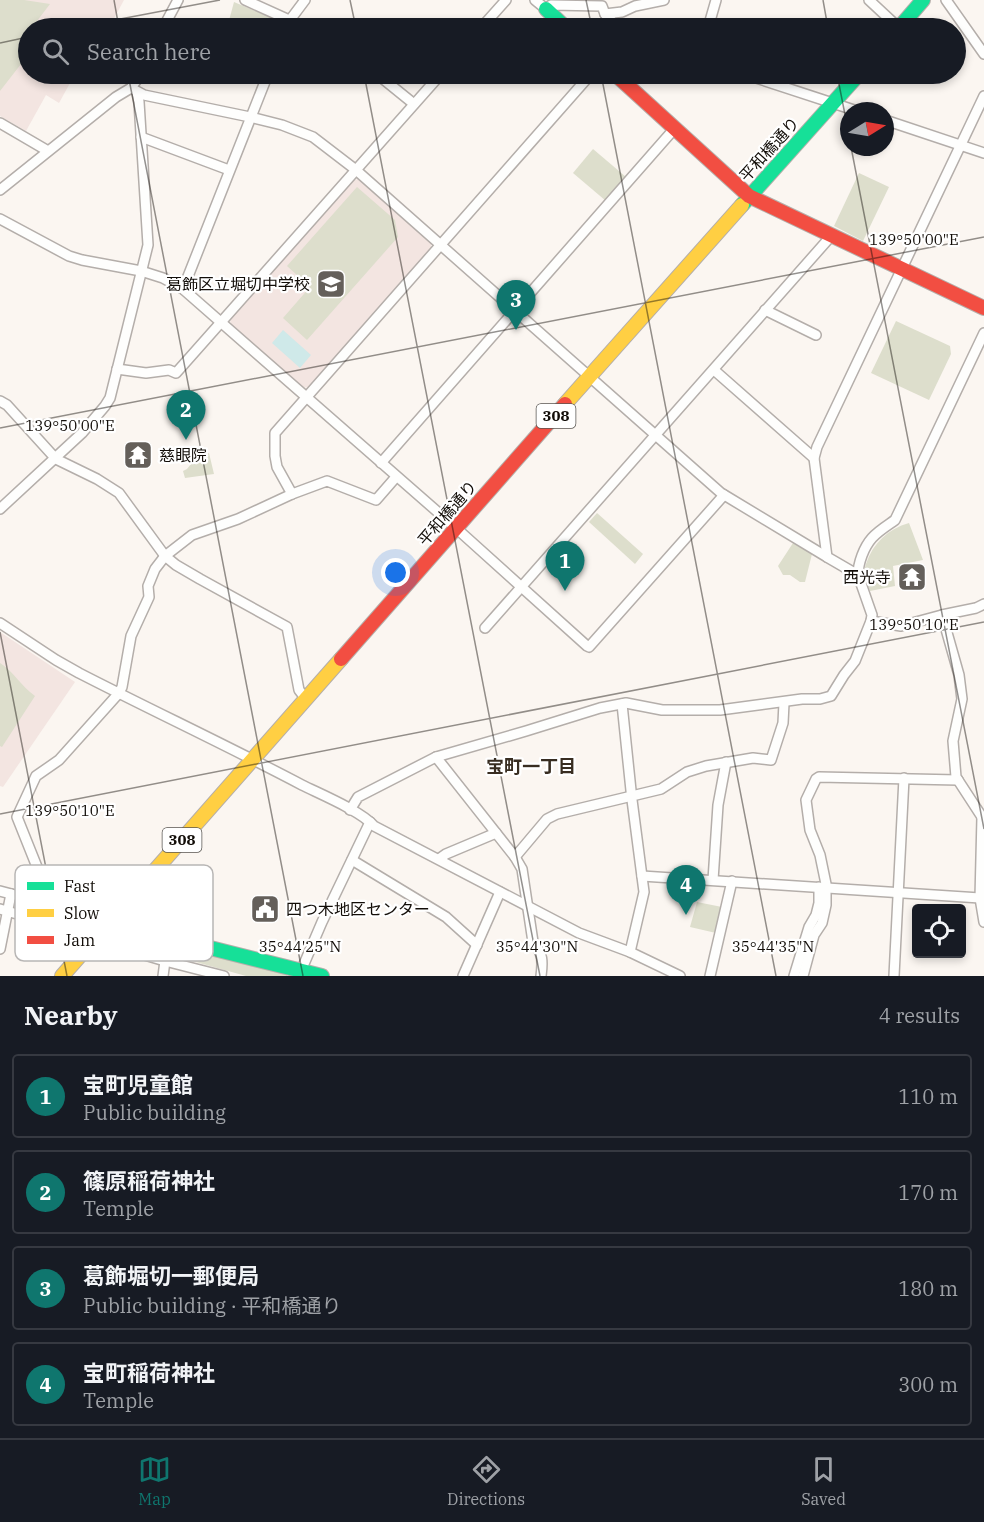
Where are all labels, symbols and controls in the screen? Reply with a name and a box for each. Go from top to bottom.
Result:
search box [18,18,966,84]
icon: search [39,35,72,68]
text: Search here [87,37,211,66]
north arrow [840,102,894,156]
street label: 平和橋通り [735,113,803,185]
text: 139°50'00"E [869,230,959,249]
school or university icon: 葛飾区立堀切中学校 [315,268,347,300]
place label: 葛飾区立堀切中学校 [166,274,310,294]
pin: 3 [496,280,536,330]
pin: 2 [166,390,206,440]
road number: 308 [536,404,576,428]
text: 139°50'00"E [25,416,115,435]
temple icon: 慈眼院 [122,439,154,471]
place label: 慈眼院 [159,445,207,465]
street label: 平和橋通り [413,476,481,550]
pin: 1 [546,542,584,591]
your location [381,558,410,587]
temple icon: 西光寺 [896,561,928,593]
place label: 西光寺 [843,567,891,587]
text: 139°50'10"E [869,615,959,634]
district label: 宝町一丁目 [486,755,576,778]
text: 139°50'10"E [25,801,115,820]
road number: 308 [162,828,201,852]
legend [15,865,213,961]
pin: 4 [666,866,706,915]
text: Fast [64,876,96,896]
public building icon: 四つ木地区センター [249,893,281,925]
place label: 四つ木地区センター [286,899,430,919]
text: Slow [64,903,100,923]
map controls [912,904,966,958]
button: locate [912,904,966,958]
text: Jam [64,930,95,950]
text: 35°44'25"N [259,937,341,956]
text: 35°44'30"N [496,937,578,956]
text: 35°44'35"N [732,937,814,956]
text: Nearby [24,998,118,1032]
text: 4 results [879,1002,960,1029]
text: 宝町児童館 [83,1070,193,1099]
text: 1 [40,1083,52,1110]
text: 110 m [898,1083,958,1110]
text: Public building [83,1099,226,1126]
text: 篠原稲荷神社 [83,1166,215,1195]
text: 2 [40,1179,52,1206]
text: 170 m [898,1179,958,1206]
text: Temple [83,1195,154,1222]
text: 葛飾堀切一郵便局 [83,1261,259,1290]
text: 3 [40,1275,52,1302]
text: 180 m [898,1275,958,1302]
text: Public building · 平和橋通り [83,1292,342,1319]
text: 宝町稲荷神社 [83,1358,215,1387]
text: 4 [40,1371,52,1398]
text: 300 m [898,1371,958,1398]
text: Temple [83,1387,154,1414]
tab: Map [138,1453,171,1509]
tab: Directions [447,1453,525,1509]
tab: Saved [801,1453,846,1509]

